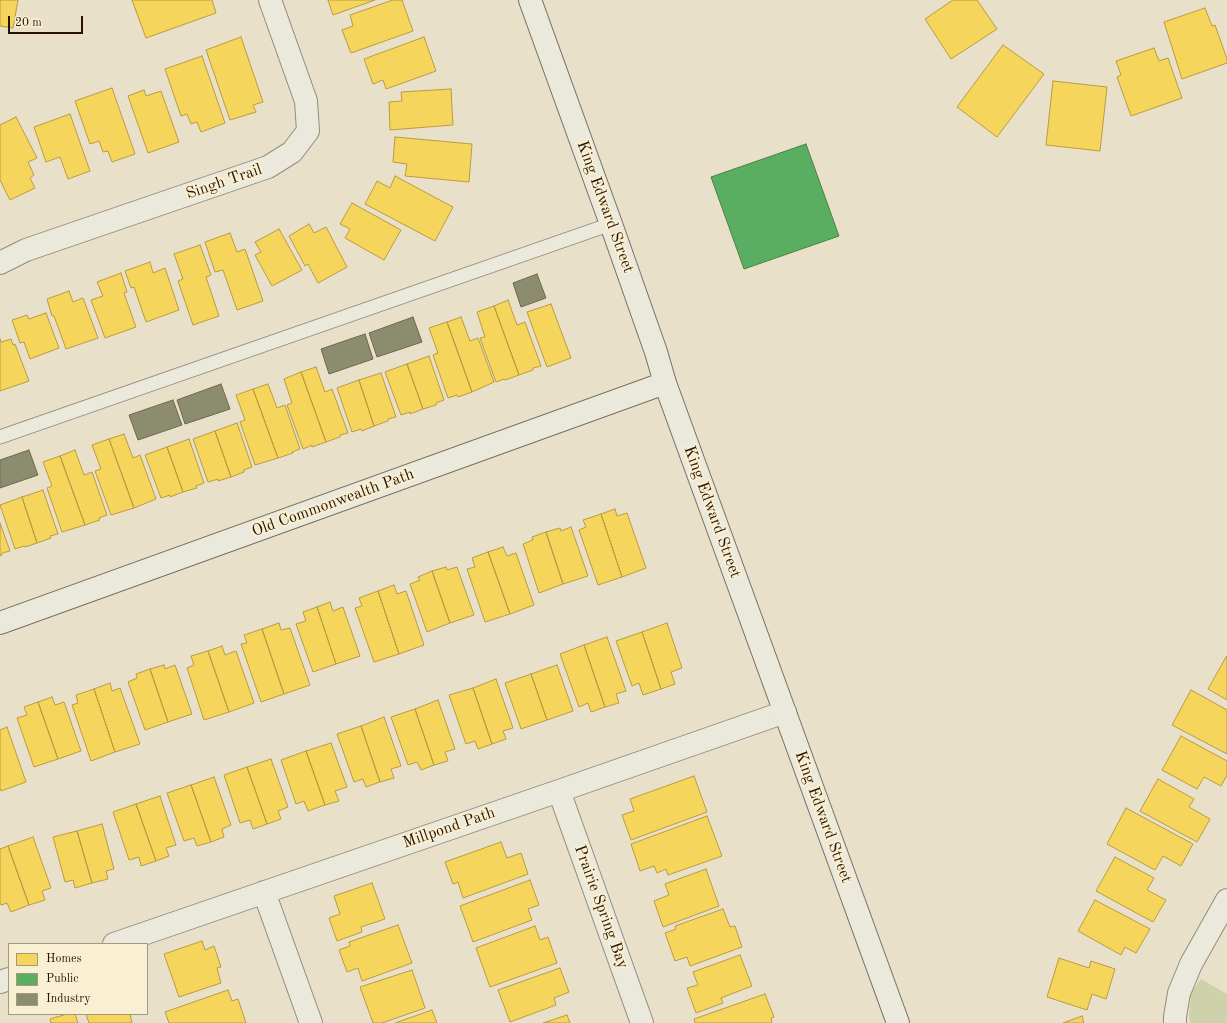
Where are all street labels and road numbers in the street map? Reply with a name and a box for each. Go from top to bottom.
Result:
street label: King Edward Street [572,138,638,276]
street label: Singh Trail [183,160,265,204]
street label: King Edward Street [679,443,745,581]
street label: Old Commonwealth Path [249,465,417,541]
street label: King Edward Street [790,748,856,886]
street label: Millpond Path [400,803,498,853]
street label: Prairie Spring Bay [570,842,632,972]

